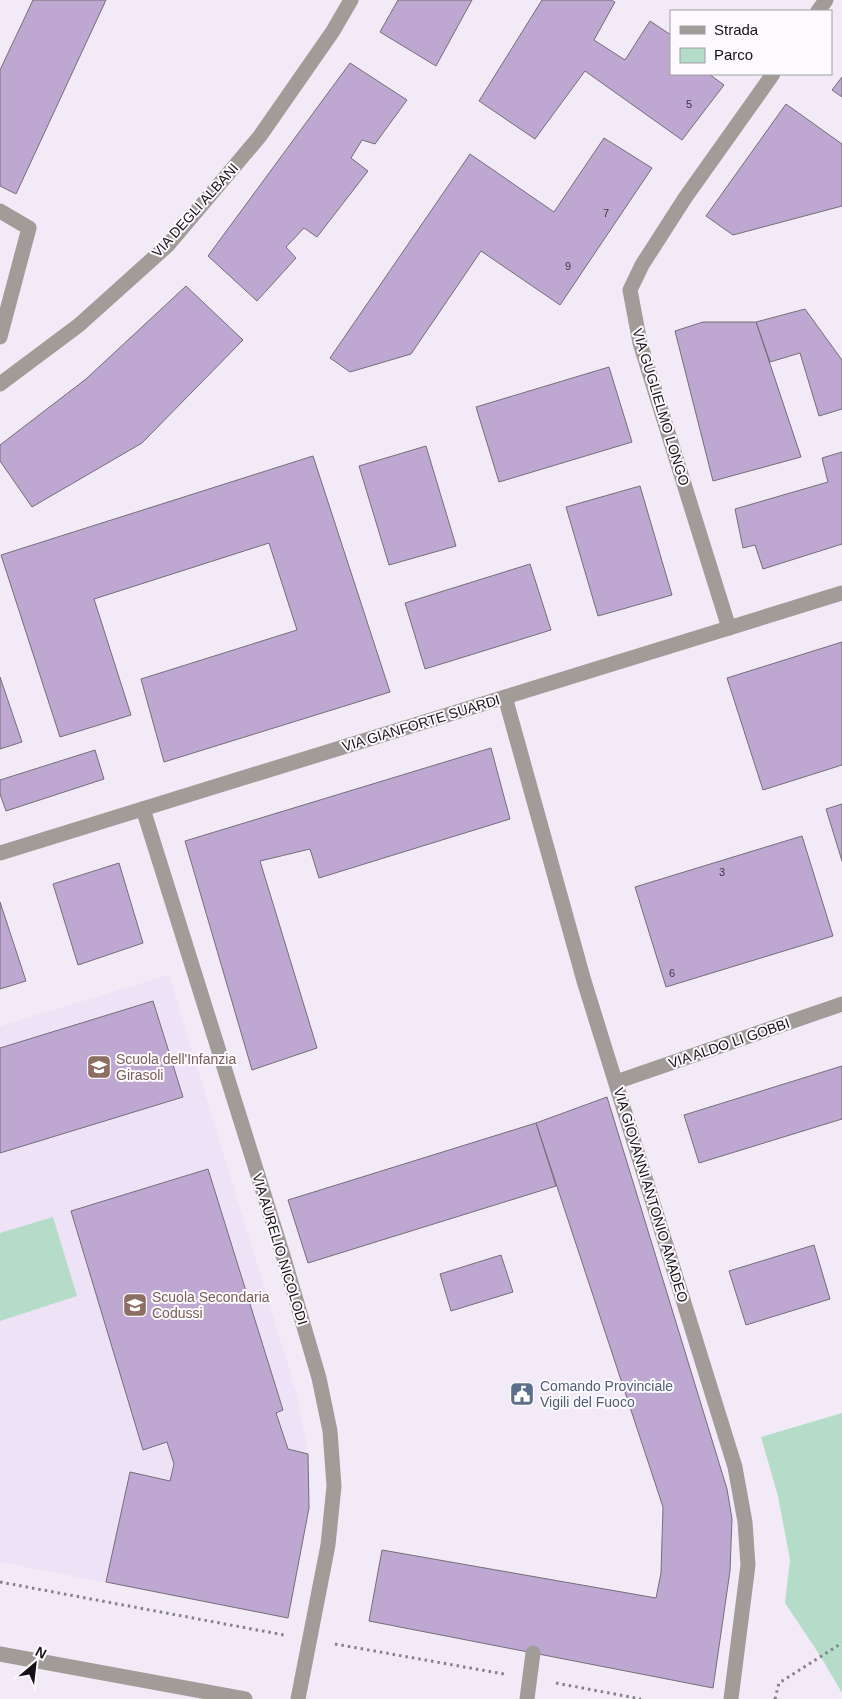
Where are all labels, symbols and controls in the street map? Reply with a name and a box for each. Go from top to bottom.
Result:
legend [670,10,832,75]
text: Strada [714,21,759,38]
text: Parco [714,46,753,63]
house number: 5 [686,98,692,110]
street label: VIA DEGLI ALBANI [149,160,241,260]
house number: 7 [603,207,609,219]
house number: 9 [565,260,571,272]
street label: VIA GUGLIELMO LONGO [629,327,693,488]
street label: VIA GIANFORTE SUARDI [340,691,502,755]
house number: 3 [719,866,725,878]
house number: 6 [669,967,675,979]
street label: VIA ALDO LI GOBBI [666,1015,792,1071]
place label: Scuola dell'Infanzia Girasoli [116,1051,236,1083]
school or university icon: Scuola dell'Infanzia Girasoli [86,1054,112,1080]
street label: VIA GIOVANNI ANTONIO AMADEO [611,1086,691,1304]
street label: VIA AURELIO NICOLODI [249,1171,311,1327]
place label: Scuola Secondaria Codussi [152,1289,270,1321]
school or university icon: Scuola Secondaria Codussi [122,1292,148,1318]
place label: Comando Provinciale Vigili del Fuoco [540,1378,673,1410]
public building icon: Comando Provinciale Vigili del Fuoco [509,1381,535,1407]
north arrow [10,1639,60,1689]
text: N [33,1643,49,1662]

